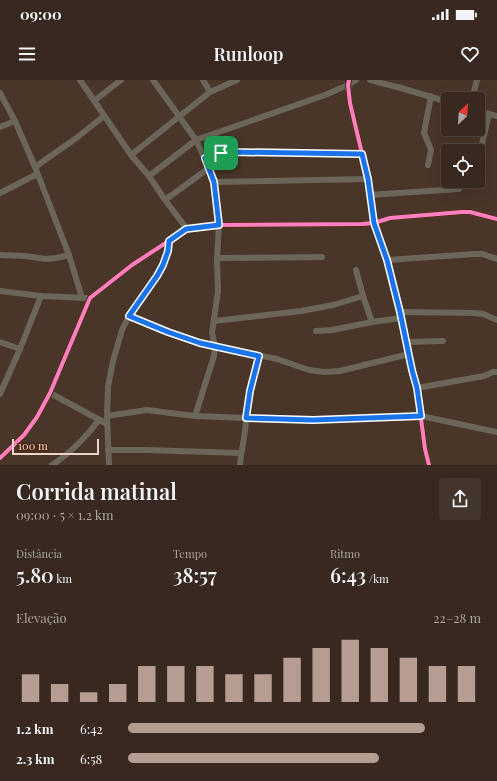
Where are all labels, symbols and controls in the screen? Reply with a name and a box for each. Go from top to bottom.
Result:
text: 09:00 [20,4,62,24]
text: Runloop [214,42,283,66]
icon: menu [16,43,38,65]
icon: heart [459,43,481,65]
north arrow [441,92,485,136]
map controls [441,92,485,188]
pin [204,136,238,170]
icon: arrive [210,142,232,164]
button: locate [441,144,485,188]
scale bar [12,437,99,456]
text: 100 m [18,438,48,453]
text: Corrida matinal [16,476,177,506]
button: share [439,478,481,520]
text: 09:00 · 5 × 1.2 km [16,506,114,523]
text: Distância [16,546,62,561]
text: Tempo [173,546,207,561]
text: Ritmo [330,546,360,561]
text: 5.80 [16,561,54,588]
text: 38:57 [173,561,217,588]
text: 6:43 [330,561,366,588]
text: km [54,571,72,586]
text: /km [366,571,389,586]
text: Elevação [16,609,67,626]
text: 22–28 m [433,609,481,626]
text: 1.2 km [16,720,53,737]
text: 6:42 [80,720,103,737]
text: 2.3 km [16,750,54,767]
text: 6:58 [80,750,102,767]

